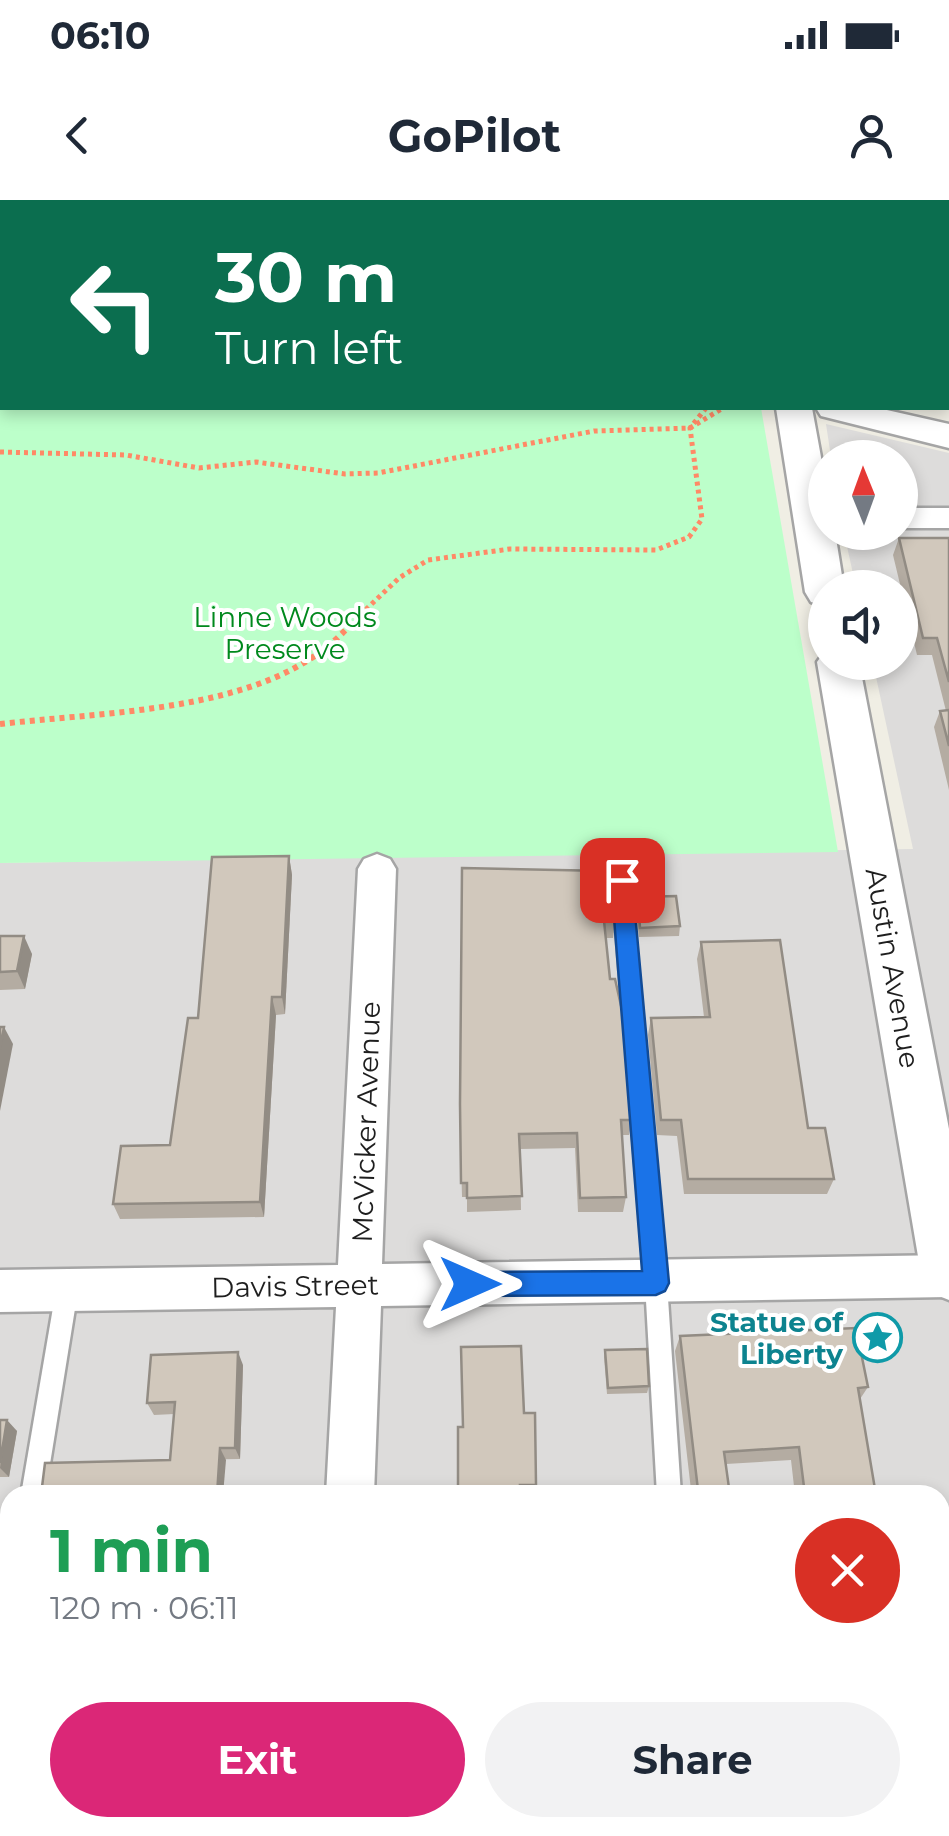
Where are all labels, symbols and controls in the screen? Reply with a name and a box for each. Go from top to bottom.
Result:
text: 06:10 [50,12,151,59]
icon: back [50,108,105,163]
text: GoPilot [388,108,561,163]
icon: person [844,108,899,163]
text: 30 m [215,234,397,320]
icon: left [50,240,180,370]
text: Turn left [215,320,403,375]
north arrow [808,440,918,550]
map controls [808,440,918,680]
button: sound [808,570,918,680]
park label: Linne Woods Preserve [193,600,377,666]
pin [580,838,665,923]
icon: arrive [595,853,650,908]
street label: Austin Avenue [859,865,927,1071]
street label: McVicker Avenue [345,1001,387,1243]
position arrow [418,1232,522,1336]
street label: Davis Street [211,1268,379,1304]
place label: Statue of Liberty [710,1305,844,1371]
place icon: Statue of Liberty [852,1312,904,1364]
text: 1 min [50,1514,213,1587]
button: close [795,1518,900,1623]
text: 120 m · 06:11 [50,1588,239,1627]
button: Exit [50,1702,465,1817]
button: Share [485,1702,900,1817]

